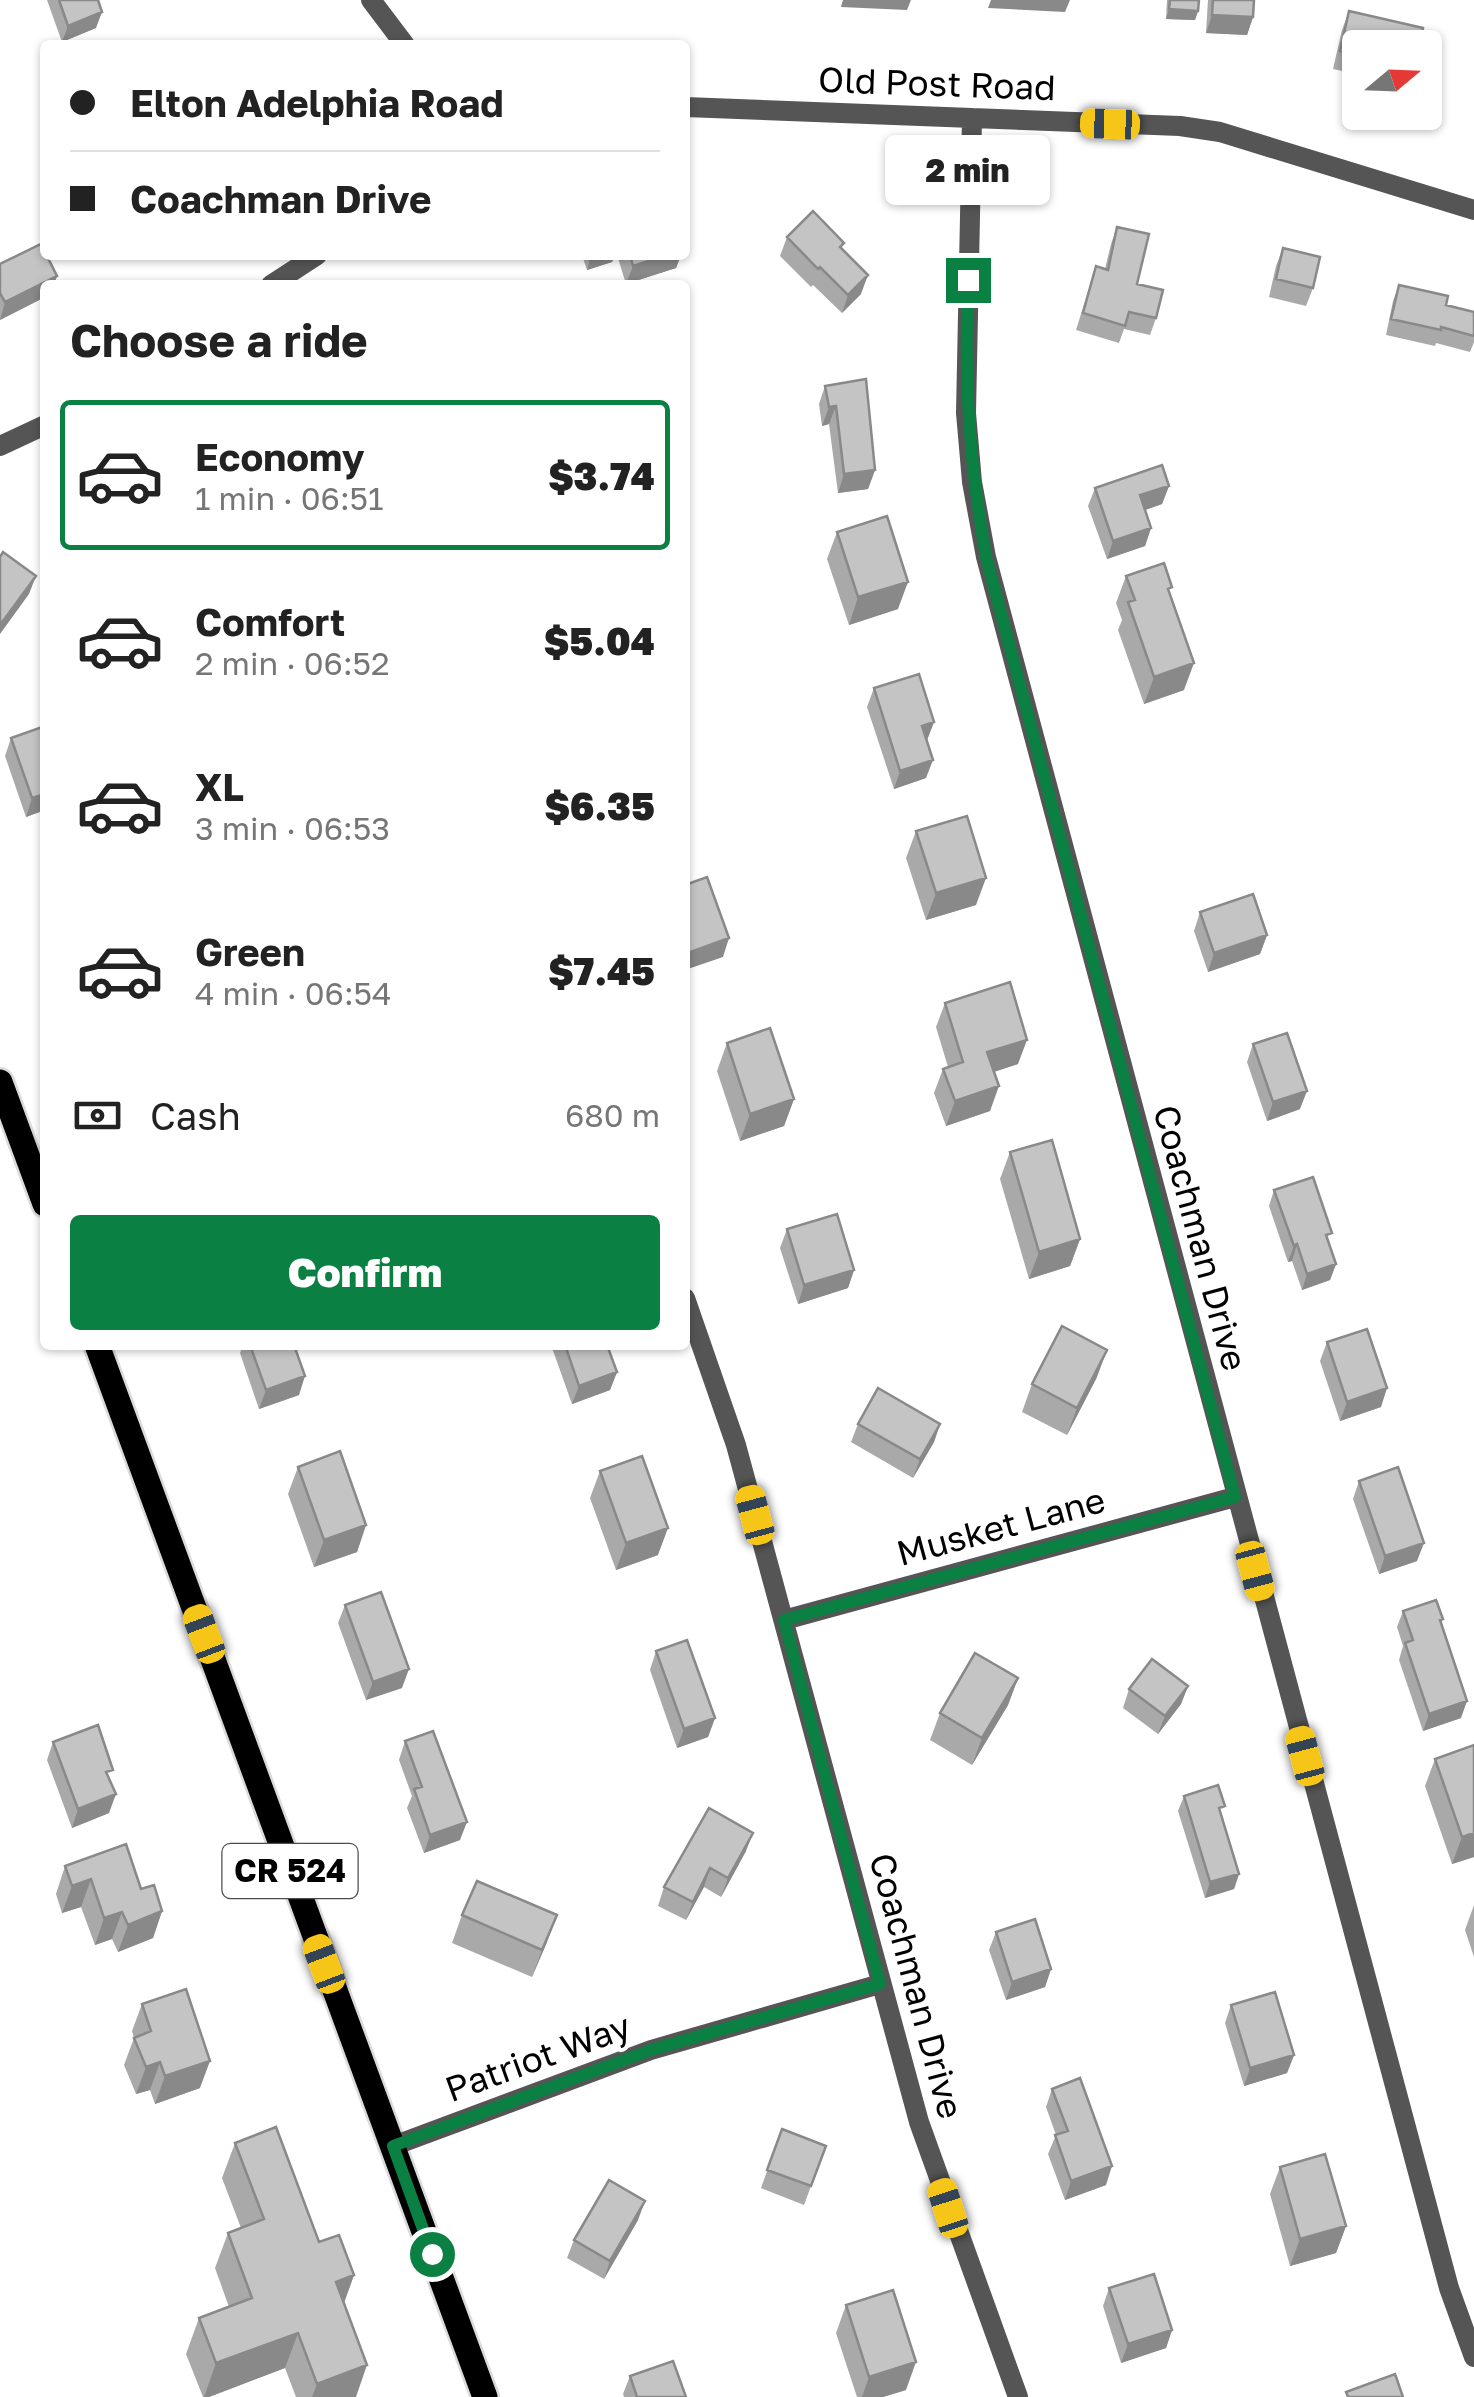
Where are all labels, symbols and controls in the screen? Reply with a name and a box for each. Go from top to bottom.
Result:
north arrow [1342,30,1442,130]
map controls [1342,30,1442,130]
street label: Old Post Road [818,58,1057,108]
text: Elton Adelphia Road [130,80,504,125]
car [1079,108,1141,140]
callout: 2 min [886,135,1050,205]
text: 2 min [925,151,1010,189]
text: Coachman Drive [130,176,431,221]
route end [946,258,991,303]
text: Choose a ride [70,313,368,367]
icon: car [75,430,165,520]
text: Economy [195,434,364,479]
text: $3.74 [548,453,655,498]
text: 1 min · 06:51 [195,479,384,517]
icon: car [75,595,165,685]
text: Comfort [195,599,345,644]
text: $5.04 [544,618,655,663]
text: 2 min · 06:52 [195,644,390,682]
icon: car [75,760,165,850]
text: XL [195,764,244,809]
text: $6.35 [544,783,655,828]
text: 3 min · 06:53 [195,809,390,847]
icon: car [75,925,165,1015]
text: Green [195,929,305,974]
text: $7.45 [548,948,655,993]
text: 4 min · 06:54 [195,974,392,1012]
icon: cash [70,1088,125,1143]
text: Cash [150,1093,241,1138]
text: 680 m [565,1096,660,1134]
street label: Coachman Drive [1145,1100,1257,1375]
button: Confirm [70,1215,660,1330]
street label: Musket Lane [892,1478,1109,1574]
car [733,1482,777,1548]
car [1233,1538,1277,1604]
car [179,1601,229,1667]
car [1283,1723,1327,1789]
road number: CR 524 [222,1844,358,1898]
street label: Coachman Drive [861,1848,973,2123]
car [299,1931,349,1997]
street label: Patriot Way [439,2004,636,2110]
car [924,2175,972,2241]
route start [410,2232,455,2277]

